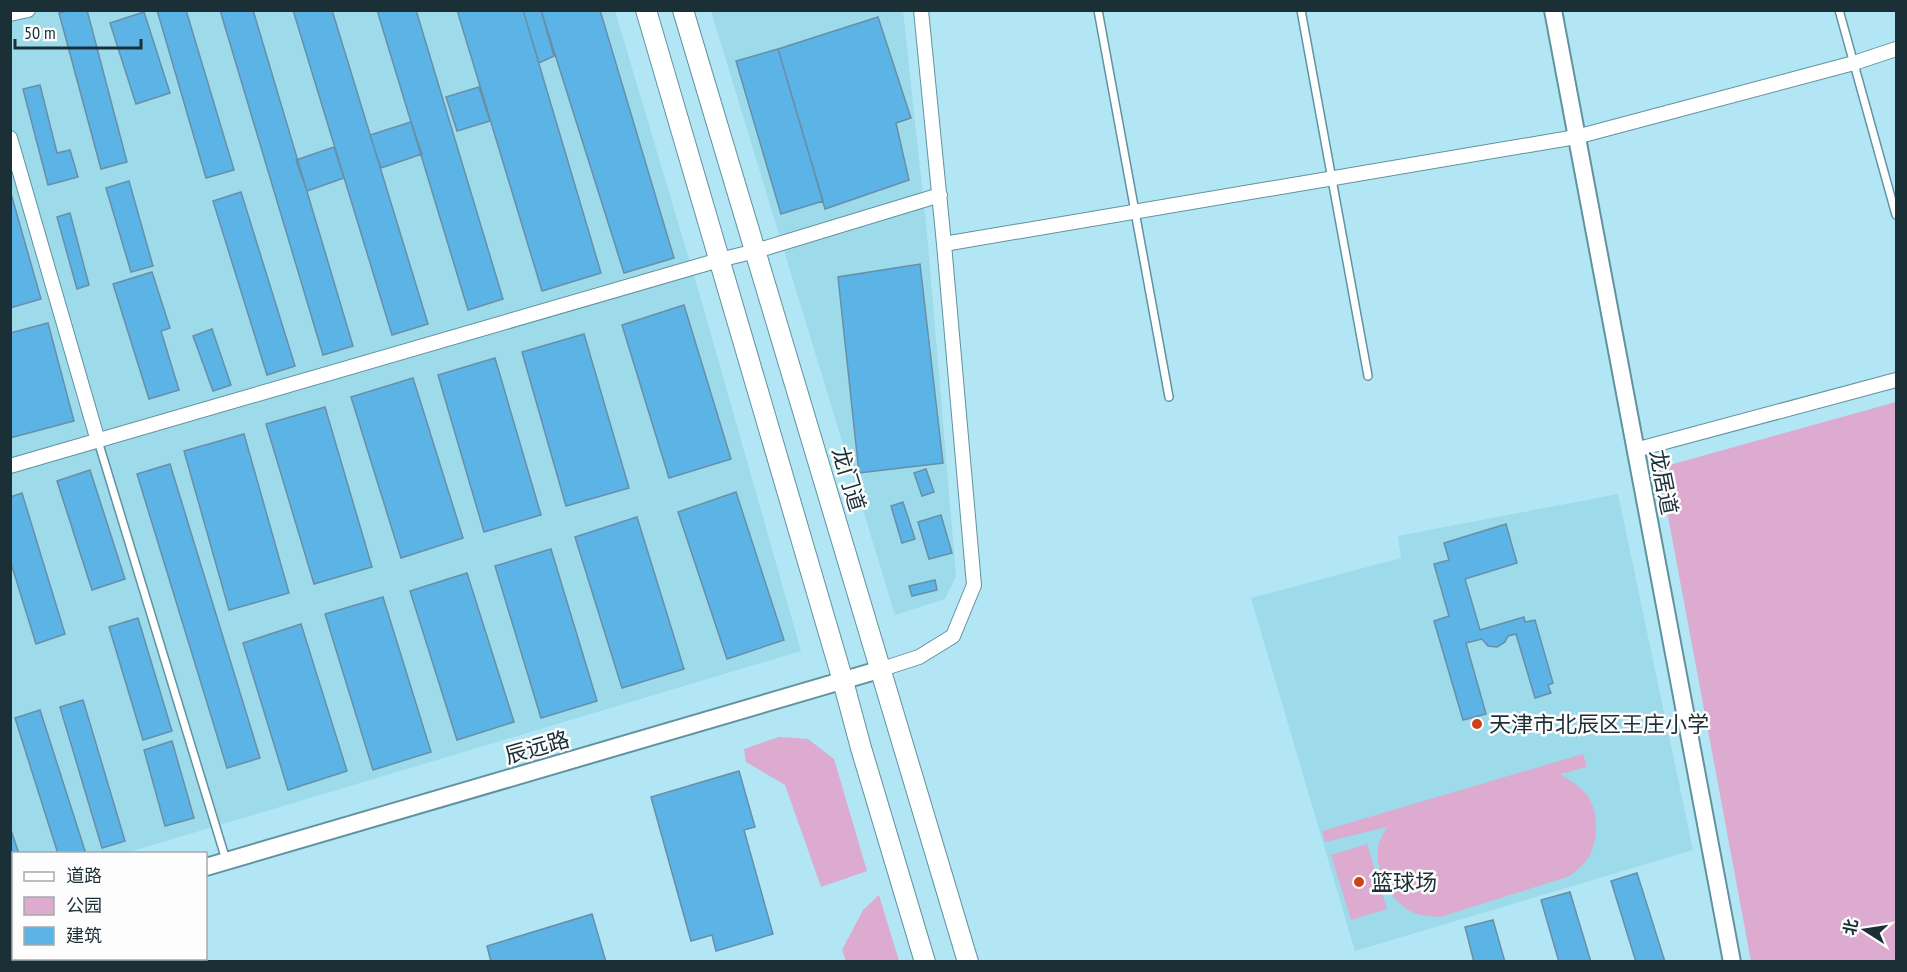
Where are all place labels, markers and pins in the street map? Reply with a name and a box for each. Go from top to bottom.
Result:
place label: 天津市北辰区王庄小学 [1489,710,1709,738]
marker: 天津市北辰区王庄小学 [1470,717,1484,731]
place label: 篮球场 [1371,868,1437,896]
marker: 篮球场 [1352,875,1366,889]

